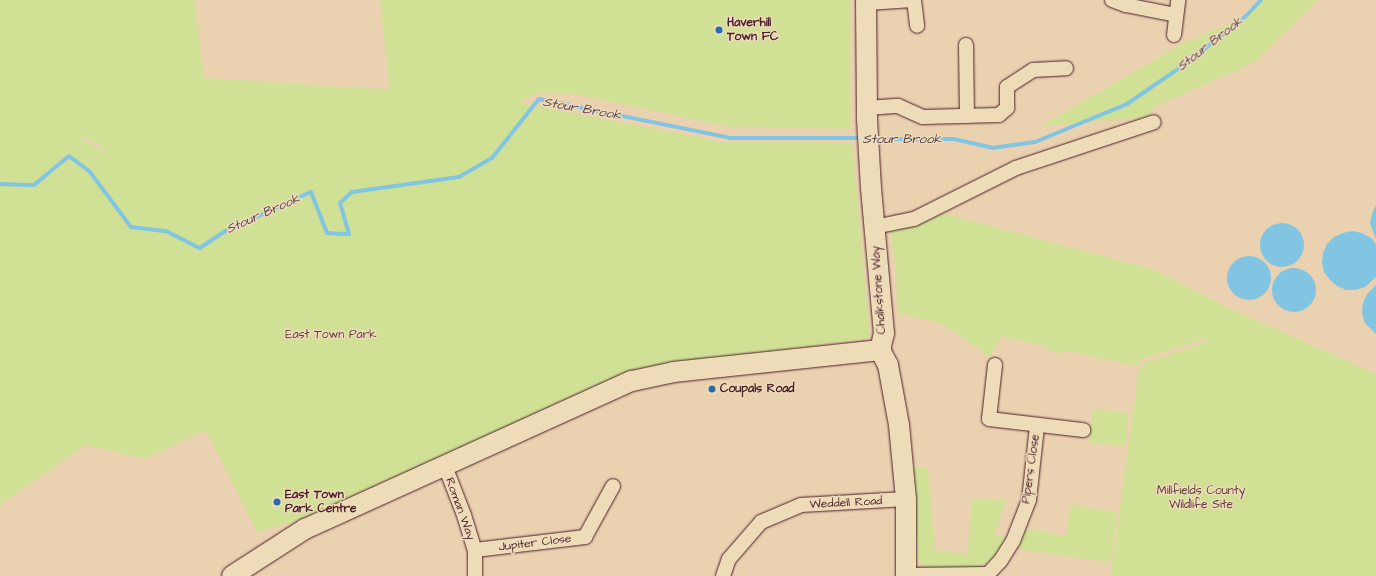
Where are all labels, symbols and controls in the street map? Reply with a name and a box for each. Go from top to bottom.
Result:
water label: Stour Brook [1174,14,1246,74]
place label: Haverhill Town FC [727,16,779,44]
marker: Haverhill Town FC [714,25,724,35]
water label: Stour Brook [542,94,622,124]
water label: Stour Brook [863,131,941,147]
water label: Stour Brook [224,191,302,237]
street label: Chalkstone Way [869,245,889,335]
park label: East Town Park [285,328,377,342]
place label: Coupals Road [720,382,794,396]
marker: Coupals Road [707,384,717,394]
street label: Pipers Close [1019,433,1043,505]
street label: Roman Way [442,476,478,542]
park label: Millfields County Wildlife Site [1157,484,1245,512]
place label: East Town Park Centre [285,488,357,516]
street label: Weddell Road [809,494,883,512]
marker: East Town Park Centre [272,497,282,507]
street label: Jupiter Close [498,531,572,555]

